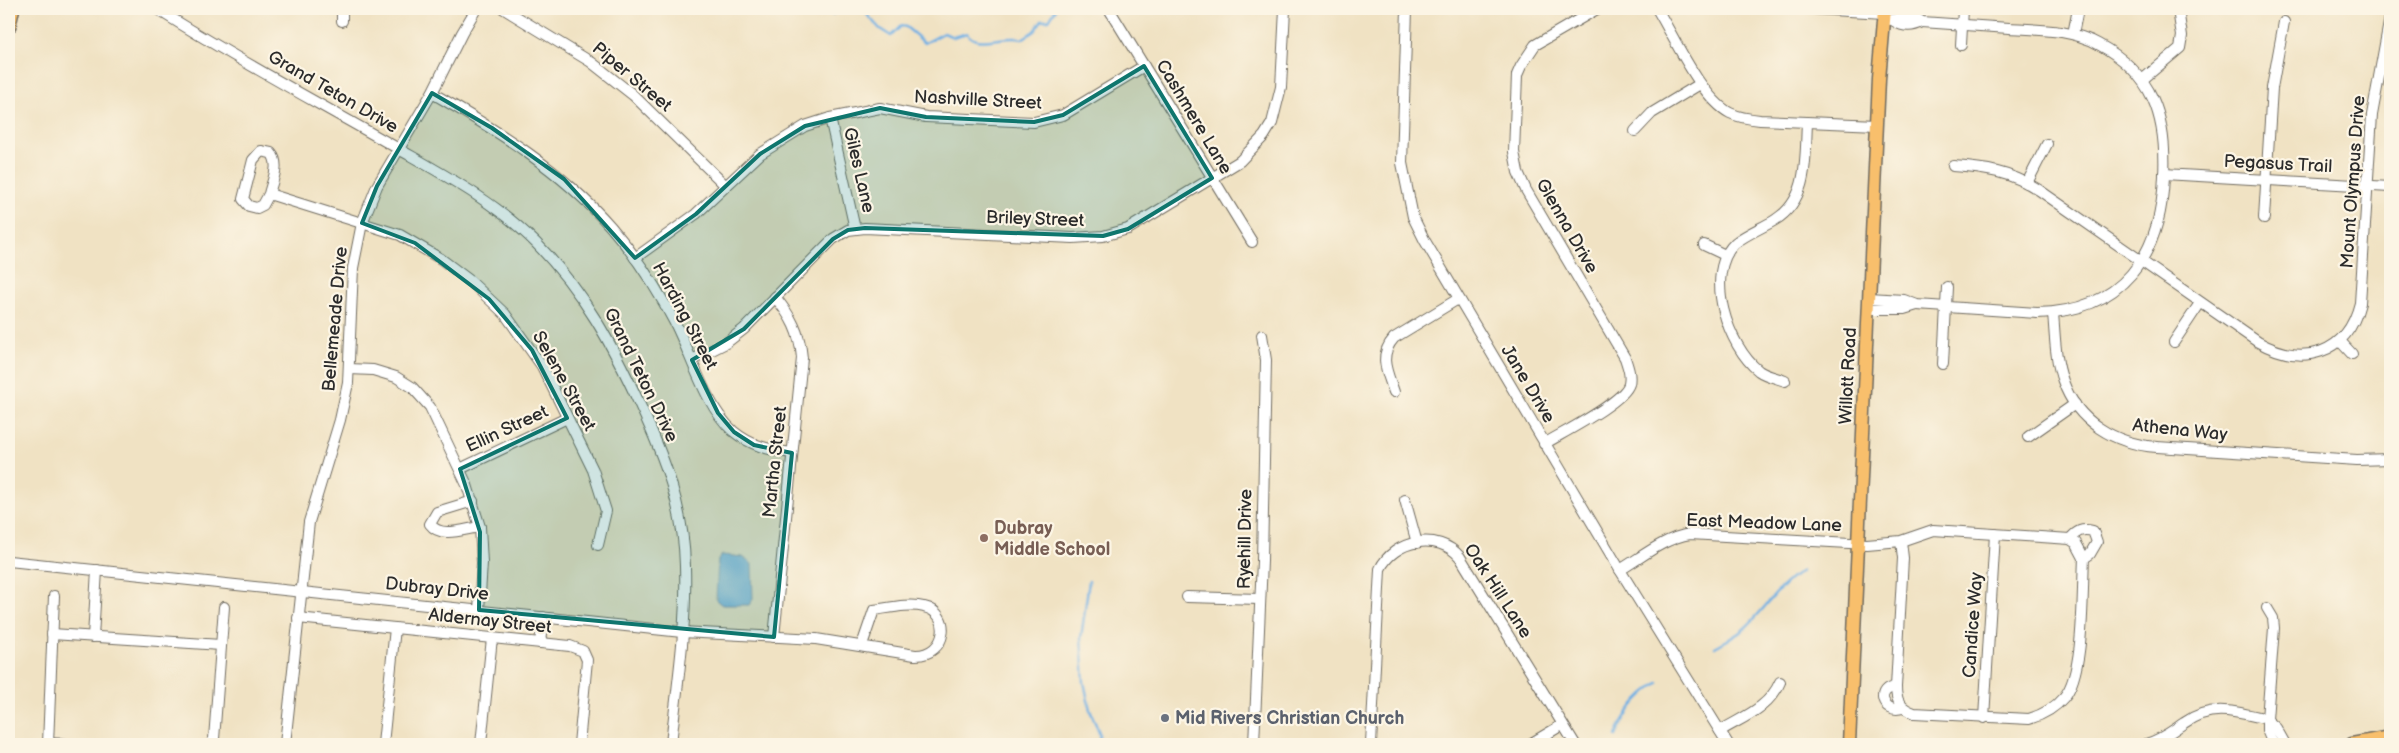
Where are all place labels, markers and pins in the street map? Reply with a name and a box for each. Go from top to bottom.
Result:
place label: Dubray Middle School [994,518,1110,560]
marker: Dubray Middle School [978,532,990,544]
place label: Mid Rivers Christian Church [1175,708,1404,729]
marker: Mid Rivers Christian Church [1159,712,1171,724]

